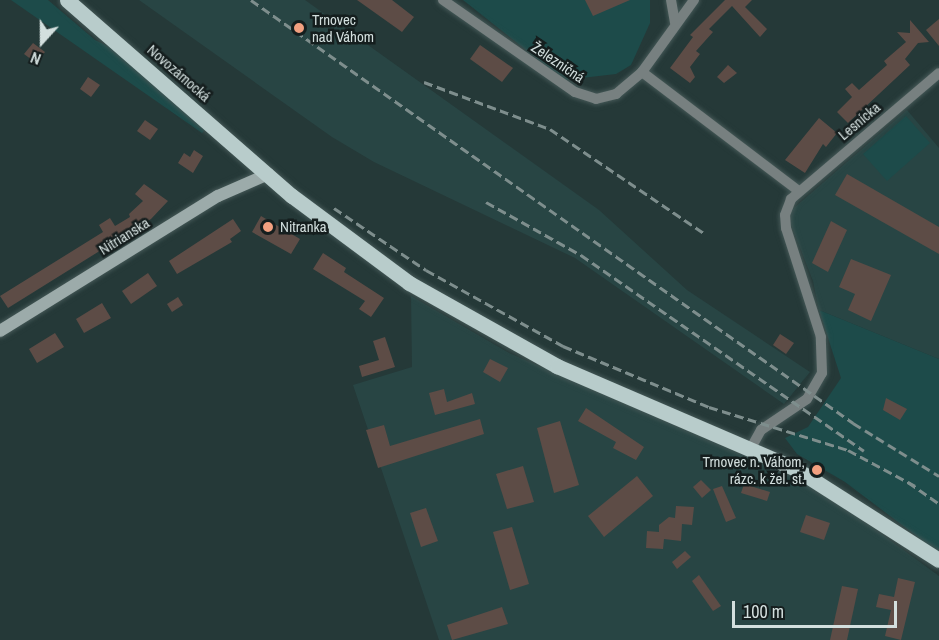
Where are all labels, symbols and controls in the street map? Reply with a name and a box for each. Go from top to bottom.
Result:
place label: Trnovec nad Váhom [312,10,374,45]
north arrow [12,12,72,72]
marker: Trnovec nad Váhom [290,19,308,37]
street label: Železničná [528,38,588,86]
street label: Novozámocká [144,41,214,105]
text: N [27,47,44,71]
street label: Lesnícka [834,98,884,144]
street label: Nitrianska [95,214,153,258]
place label: Nitranka [280,218,326,236]
marker: Nitranka [261,220,275,234]
place label: Trnovec n. Váhom, rázc. k žel. st. [702,452,805,487]
marker: Trnovec n. Váhom, rázc. k žel. st. [810,463,824,477]
scale bar [735,589,900,627]
text: 100 m [743,599,784,624]

